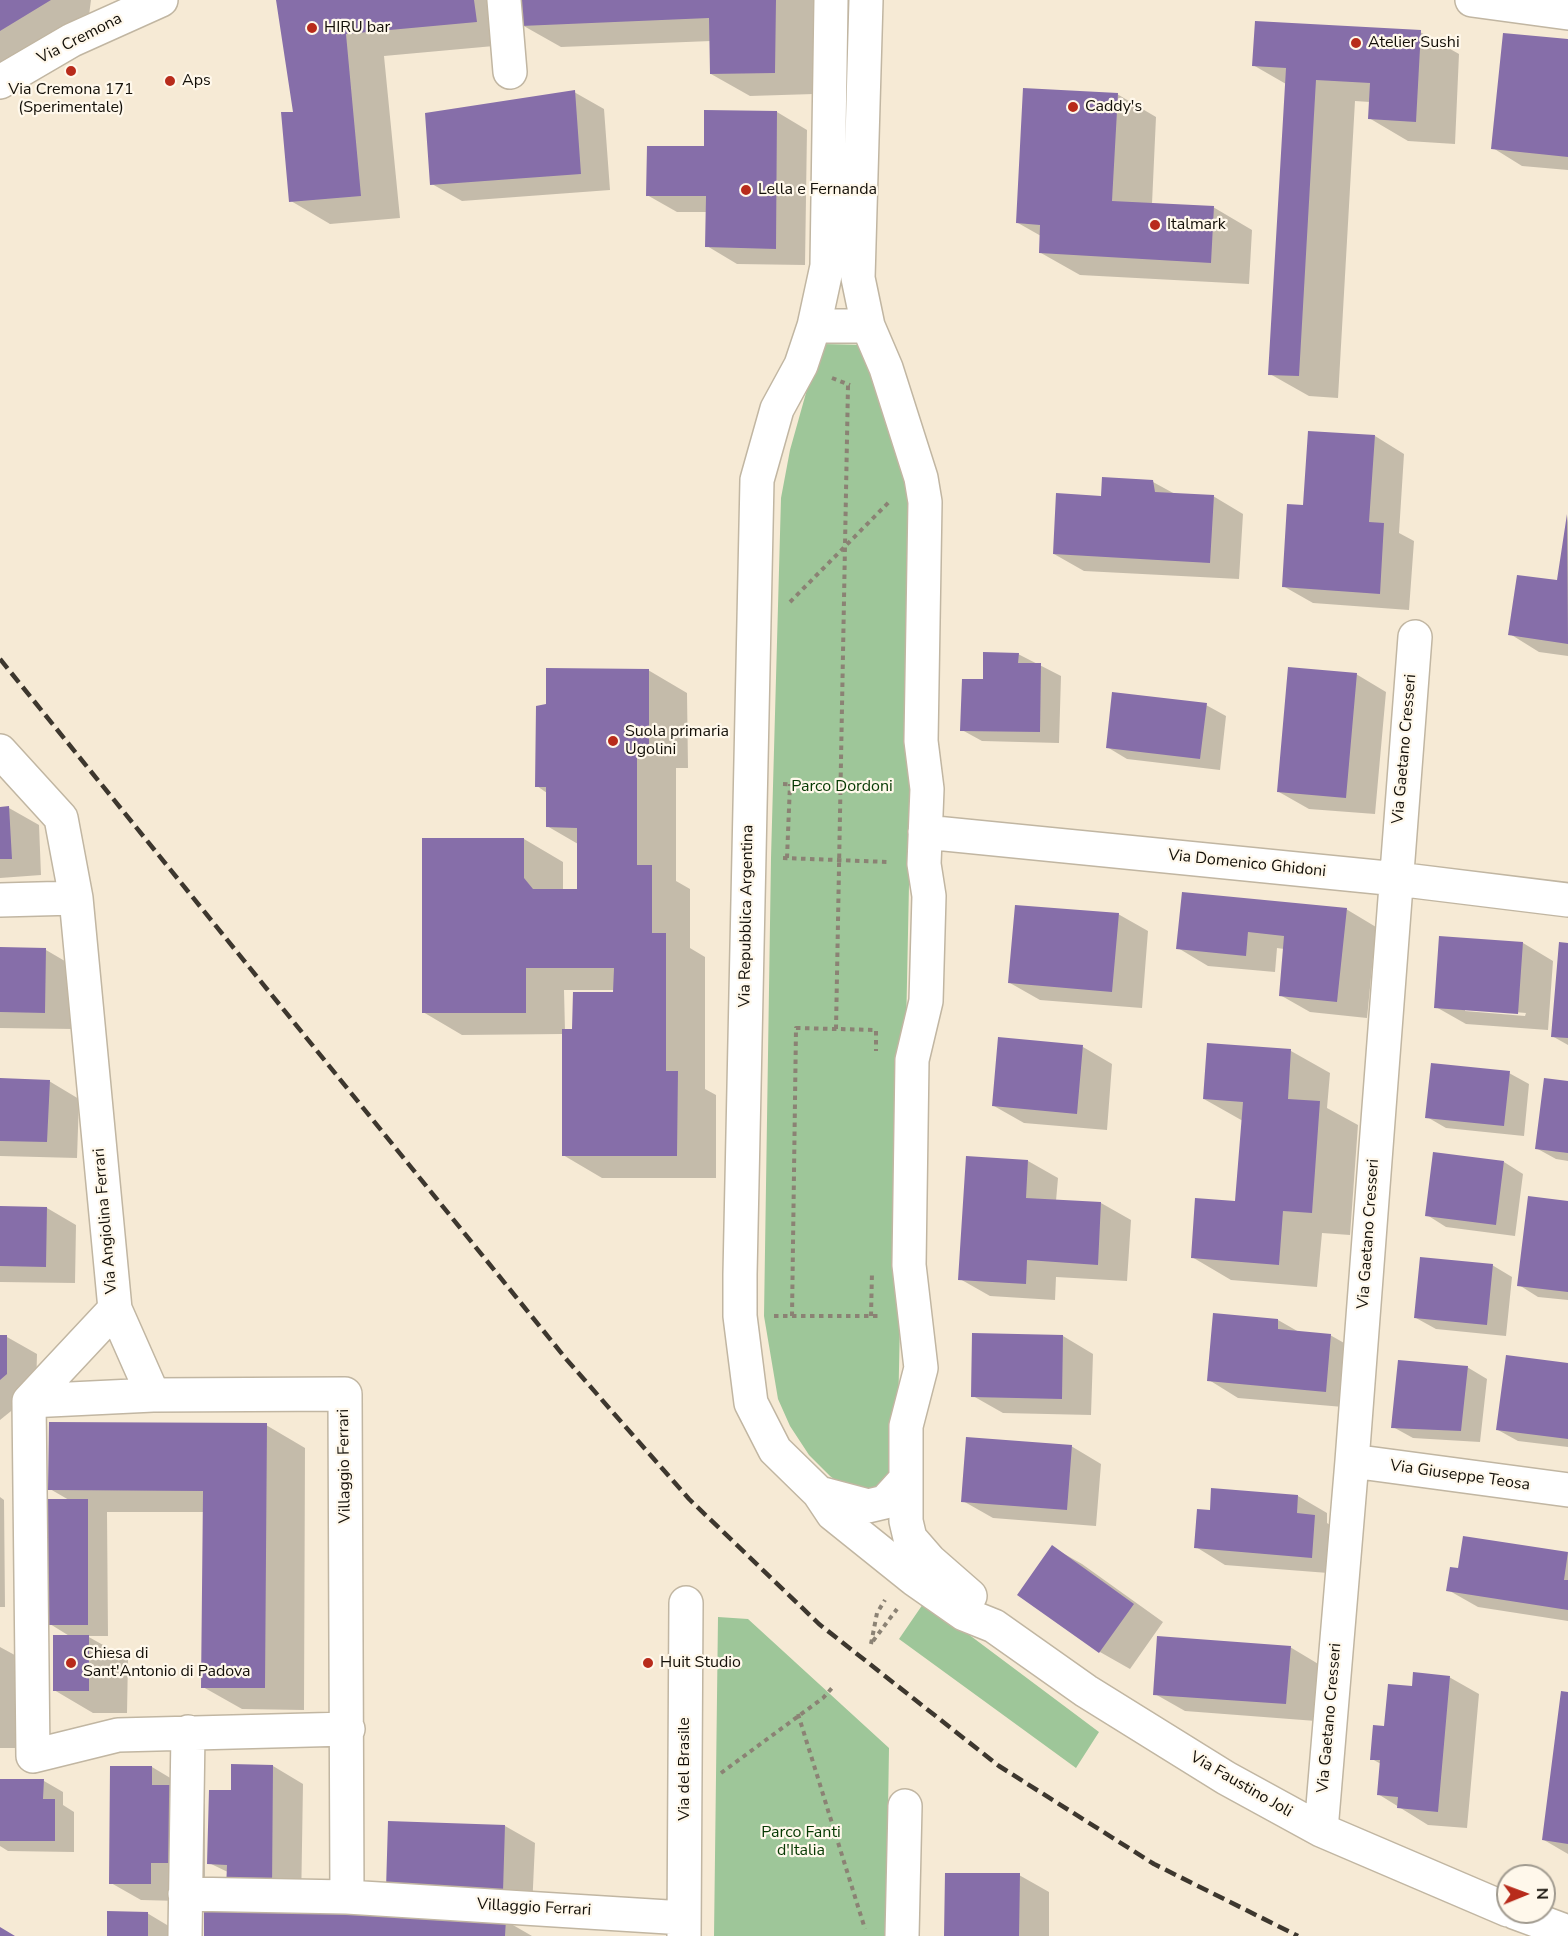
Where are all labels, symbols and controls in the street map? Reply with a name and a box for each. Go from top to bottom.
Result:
street label: Via Cremona [34,9,126,69]
place label: HIRU bar [324,18,390,38]
marker: HIRU bar [305,21,319,35]
place label: Atelier Sushi [1368,33,1460,53]
marker: Atelier Sushi [1349,36,1363,50]
marker: Via Cremona 171 (Sperimentale) [64,64,78,78]
place label: Aps [182,71,211,91]
marker: Aps [163,74,177,88]
place label: Via Cremona 171 (Sperimentale) [8,80,134,118]
place label: Caddy's [1085,97,1142,117]
marker: Caddy's [1066,100,1080,114]
place label: Lella e Fernanda [758,180,877,200]
marker: Lella e Fernanda [739,183,753,197]
place label: Italmark [1167,215,1226,235]
marker: Italmark [1148,218,1162,232]
street label: Via Gaetano Cresseri [1389,673,1421,825]
place label: Suola primaria Ugolini [625,722,729,760]
marker: Suola primaria Ugolini [606,734,620,748]
park label: Parco Dordoni [791,777,893,797]
street label: Via Repubblica Argentina [736,824,758,1008]
street label: Via Domenico Ghidoni [1167,846,1327,882]
street label: Via Angiolina Ferrari [90,1147,122,1295]
street label: Via Gaetano Cresseri [1354,1158,1384,1310]
street label: Villaggio Ferrari [334,1409,356,1523]
street label: Via Giuseppe Teosa [1389,1457,1531,1495]
street label: Via Gaetano Cresseri [1314,1642,1346,1794]
place label: Chiesa di Sant'Antonio di Padova [83,1644,251,1682]
place label: Huit Studio [660,1653,741,1673]
marker: Chiesa di Sant'Antonio di Padova [64,1656,78,1670]
marker: Huit Studio [641,1656,655,1670]
street label: Via del Brasile [675,1717,695,1821]
street label: Via Faustino Joli [1186,1748,1296,1822]
park label: Parco Fanti d'Italia [761,1823,841,1861]
north arrow [1496,1864,1556,1924]
text: N [1531,1888,1553,1900]
street label: Villaggio Ferrari [476,1895,592,1921]

